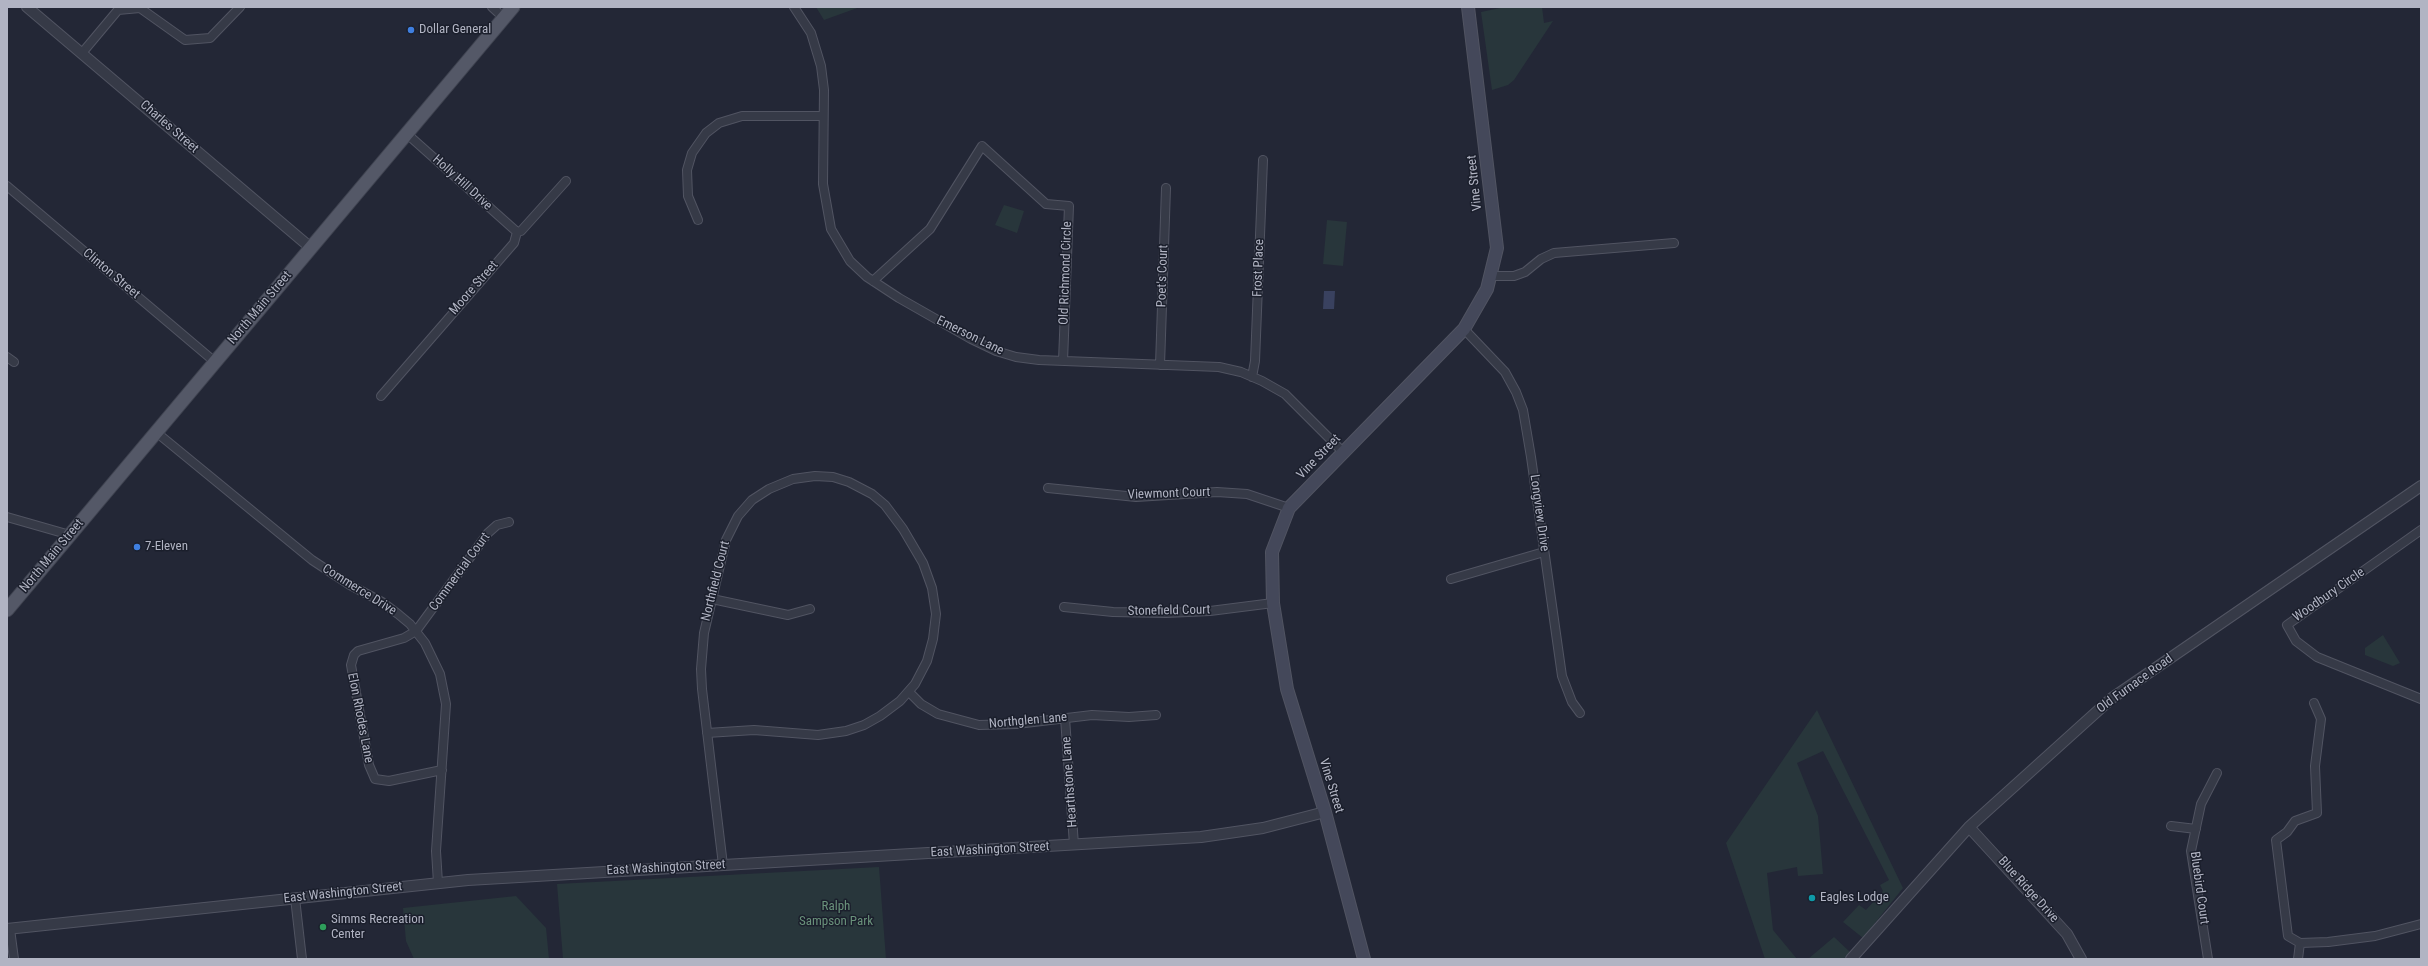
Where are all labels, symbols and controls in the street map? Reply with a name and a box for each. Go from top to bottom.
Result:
place label: Dollar General [419,22,491,38]
marker: Dollar General [406,25,416,35]
street label: Charles Street [137,97,201,157]
street label: Holly Hill Drive [429,152,495,214]
street label: Vine Street [1464,154,1486,212]
street label: Old Richmond Circle [1056,221,1076,325]
street label: Frost Place [1250,239,1268,297]
street label: Poet's Court [1154,244,1172,308]
street label: Clinton Street [79,246,143,302]
street label: Moore Street [446,258,502,318]
street label: North Main Street [225,268,295,348]
street label: Emerson Lane [934,313,1006,359]
street label: Vine Street [1294,431,1344,483]
street label: Longview Drive [1526,474,1552,552]
street label: Viewmont Court [1127,485,1211,503]
street label: North Main Street [17,516,87,596]
street label: Commercial Court [426,530,494,614]
place label: 7-Eleven [145,539,188,555]
street label: Northfield Court [698,539,734,623]
marker: 7-Eleven [132,542,142,552]
street label: Commerce Drive [319,561,399,619]
street label: Woodbury Circle [2290,565,2368,625]
street label: Stonefield Court [1128,602,1210,620]
street label: Old Furnace Road [2094,651,2176,717]
street label: Elon Rhodes Lane [344,672,376,764]
street label: Northglen Lane [988,710,1068,732]
street label: Hearthstone Lane [1059,736,1081,828]
street label: Vine Street [1315,757,1347,815]
street label: East Washington Street [930,839,1050,861]
street label: Bluebird Court [2186,851,2212,925]
street label: Blue Ridge Drive [1994,854,2062,926]
street label: East Washington Street [606,857,726,879]
street label: East Washington Street [283,879,403,907]
place label: Eagles Lodge [1820,890,1889,906]
marker: Eagles Lodge [1807,893,1817,903]
park label: Ralph Sampson Park [799,899,873,930]
place label: Simms Recreation Center [331,912,424,943]
marker: Simms Recreation Center [318,922,328,932]

